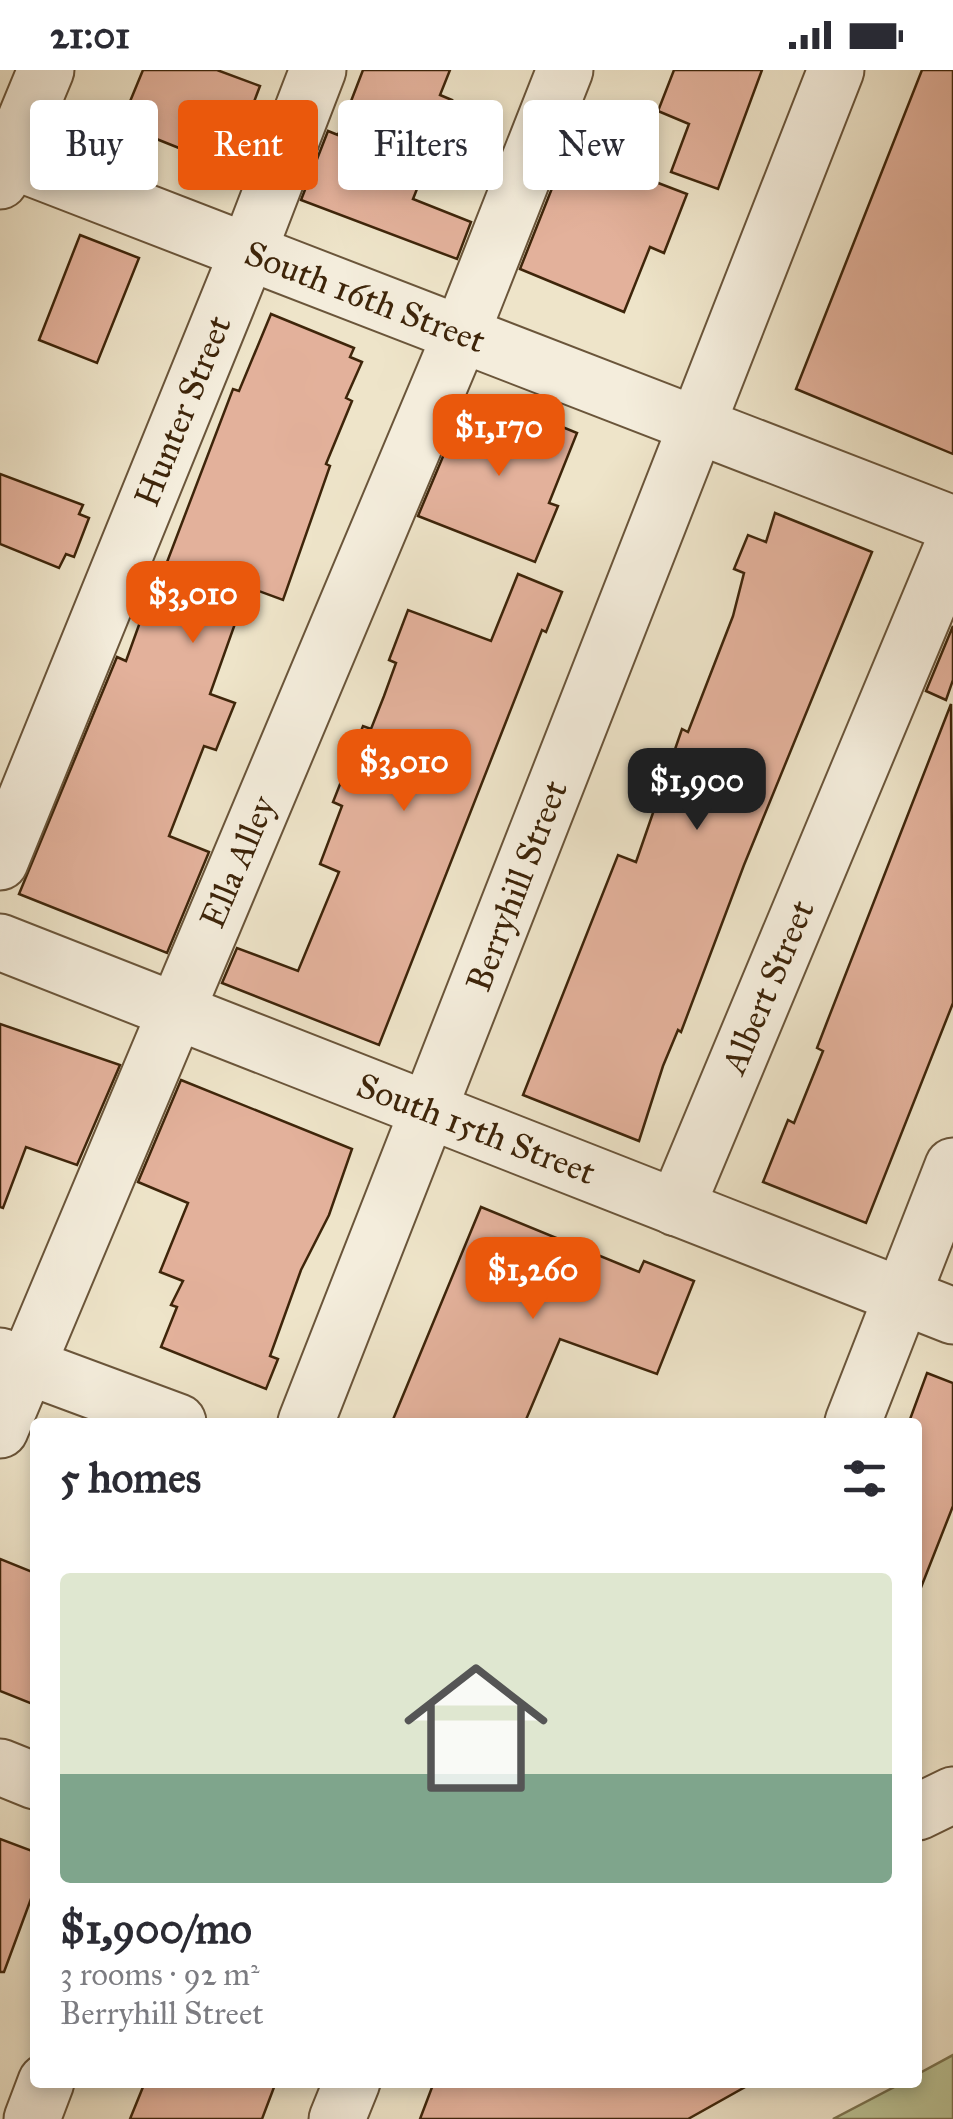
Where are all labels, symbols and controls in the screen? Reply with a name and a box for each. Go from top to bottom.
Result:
text: 21:01 [50,12,130,58]
chip: Buy [30,100,158,190]
chip: Rent [178,100,318,190]
chip: Filters [338,100,503,190]
chip: New [523,100,659,190]
street label: South 16th Street [239,231,491,363]
street label: Hunter Street [125,309,241,513]
pin: $1,170 [418,394,580,479]
text: $1,170 [455,407,543,446]
pin: $3,010 [112,561,274,646]
text: $3,010 [148,574,238,613]
pin: $3,010 [323,729,485,814]
text: $3,010 [359,742,449,781]
pin: $1,900 [616,748,778,833]
text: $1,900 [650,761,744,800]
street label: Berryhill Street [457,774,577,998]
street label: Ella Alley [191,789,285,935]
street label: Albert Street [711,894,824,1082]
street label: South 15th Street [351,1064,601,1194]
pin: $1,260 [452,1237,614,1322]
text: $1,260 [488,1250,578,1289]
icon: filters [837,1451,892,1506]
text: 5 homes [60,1452,201,1504]
icon: home [386,1638,566,1818]
text: $1,900/mo [60,1903,252,1955]
text: 3 rooms · 92 m² [60,1955,260,1994]
text: Berryhill Street [60,1994,264,2033]

